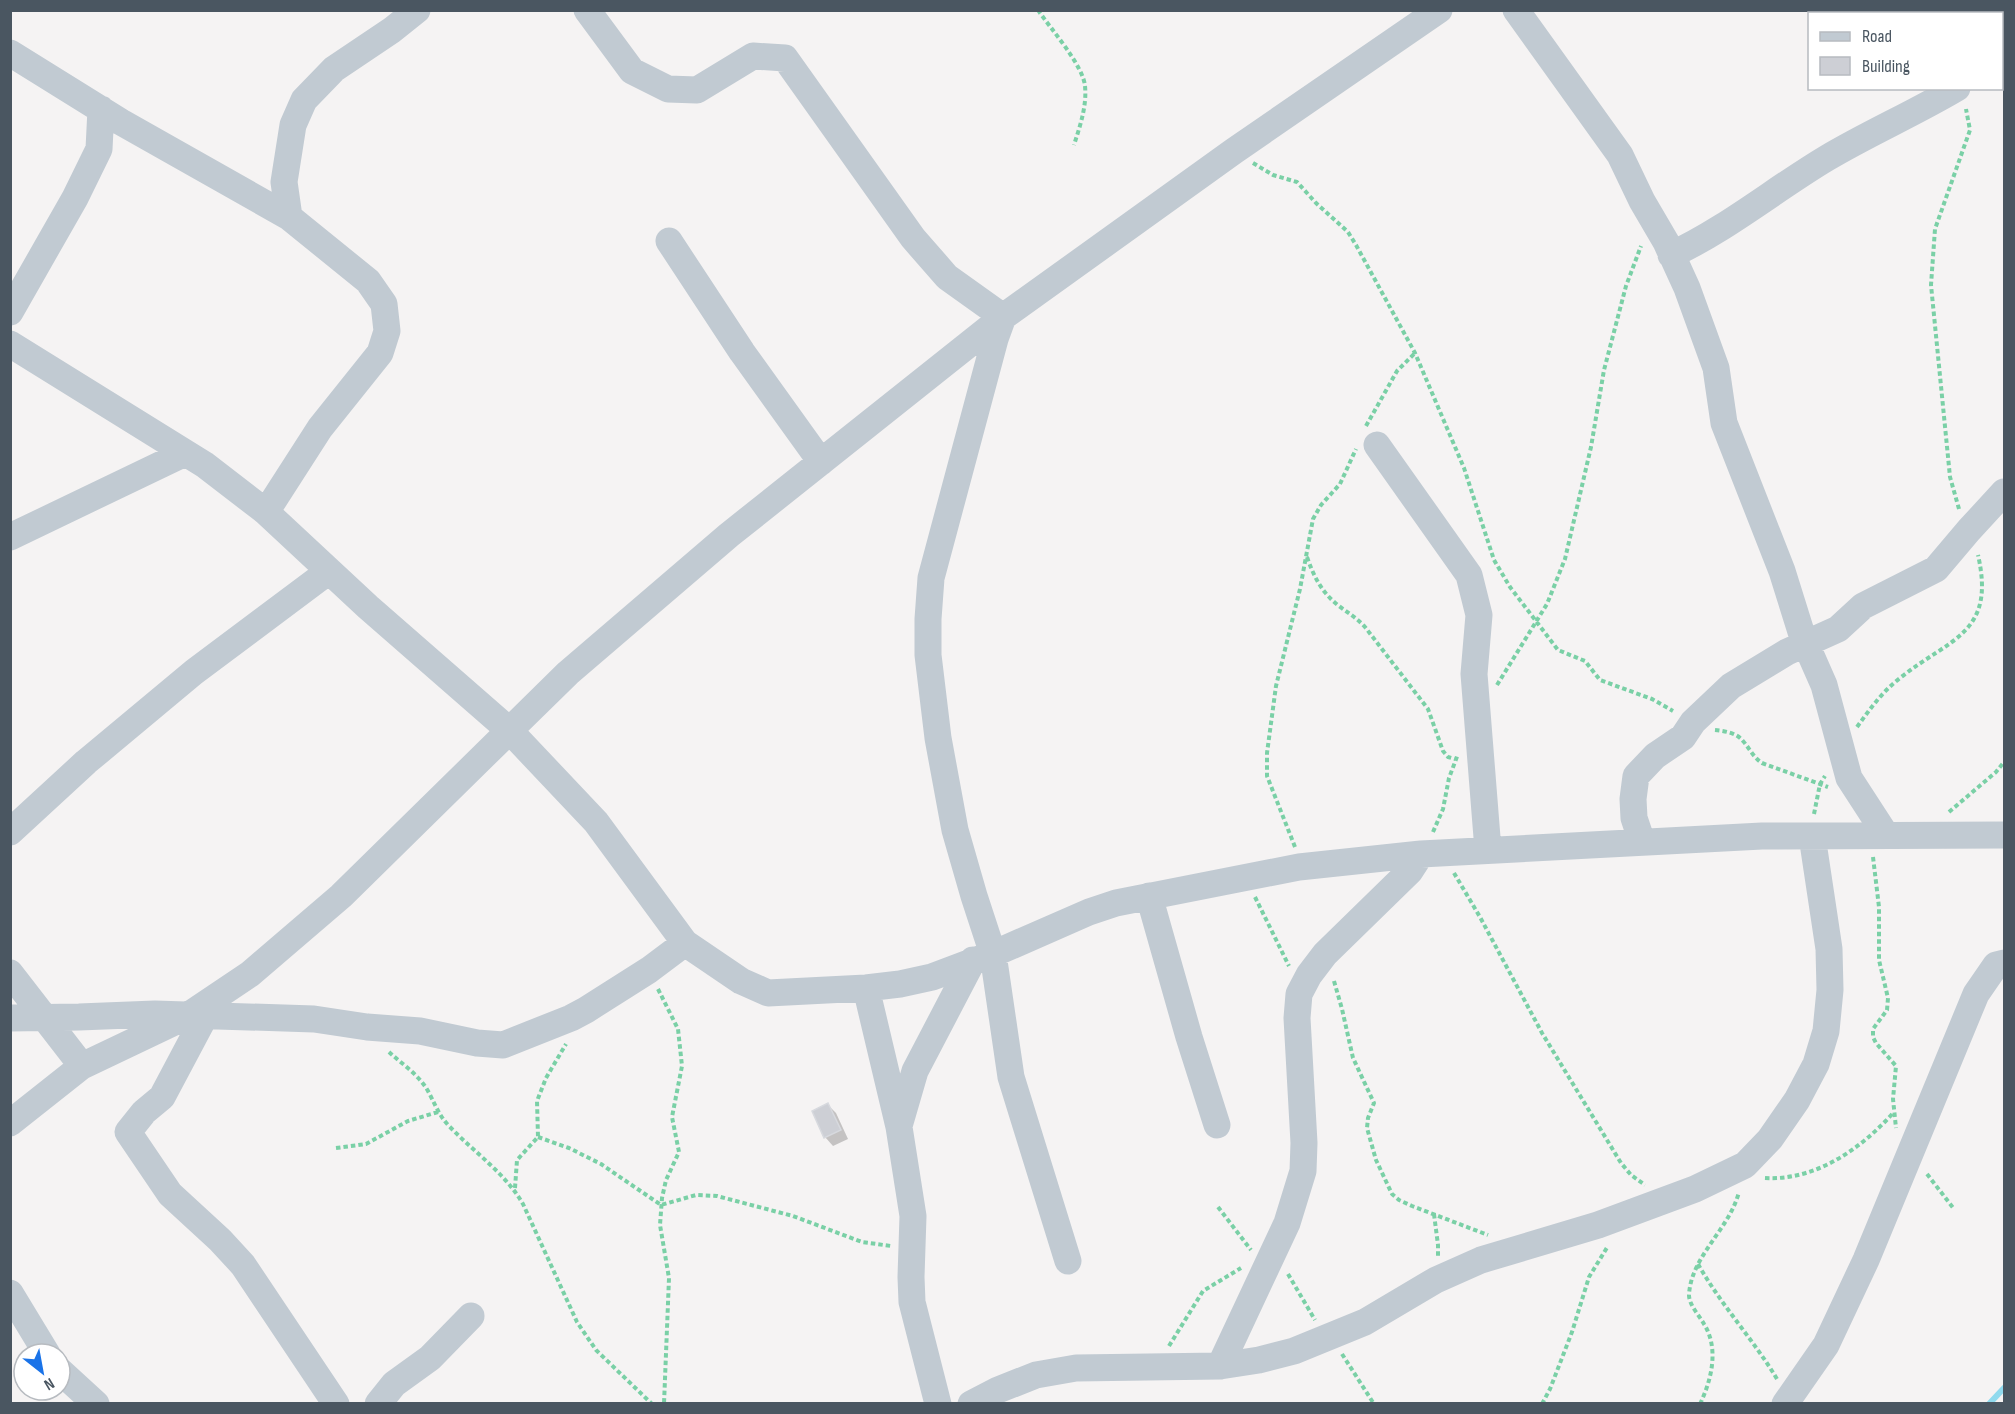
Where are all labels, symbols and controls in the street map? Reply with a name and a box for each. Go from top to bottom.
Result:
legend [1808,12,2003,90]
text: Road [1862,26,1892,47]
text: Building [1862,56,1910,77]
north arrow [12,1342,72,1402]
text: N [40,1373,58,1394]

